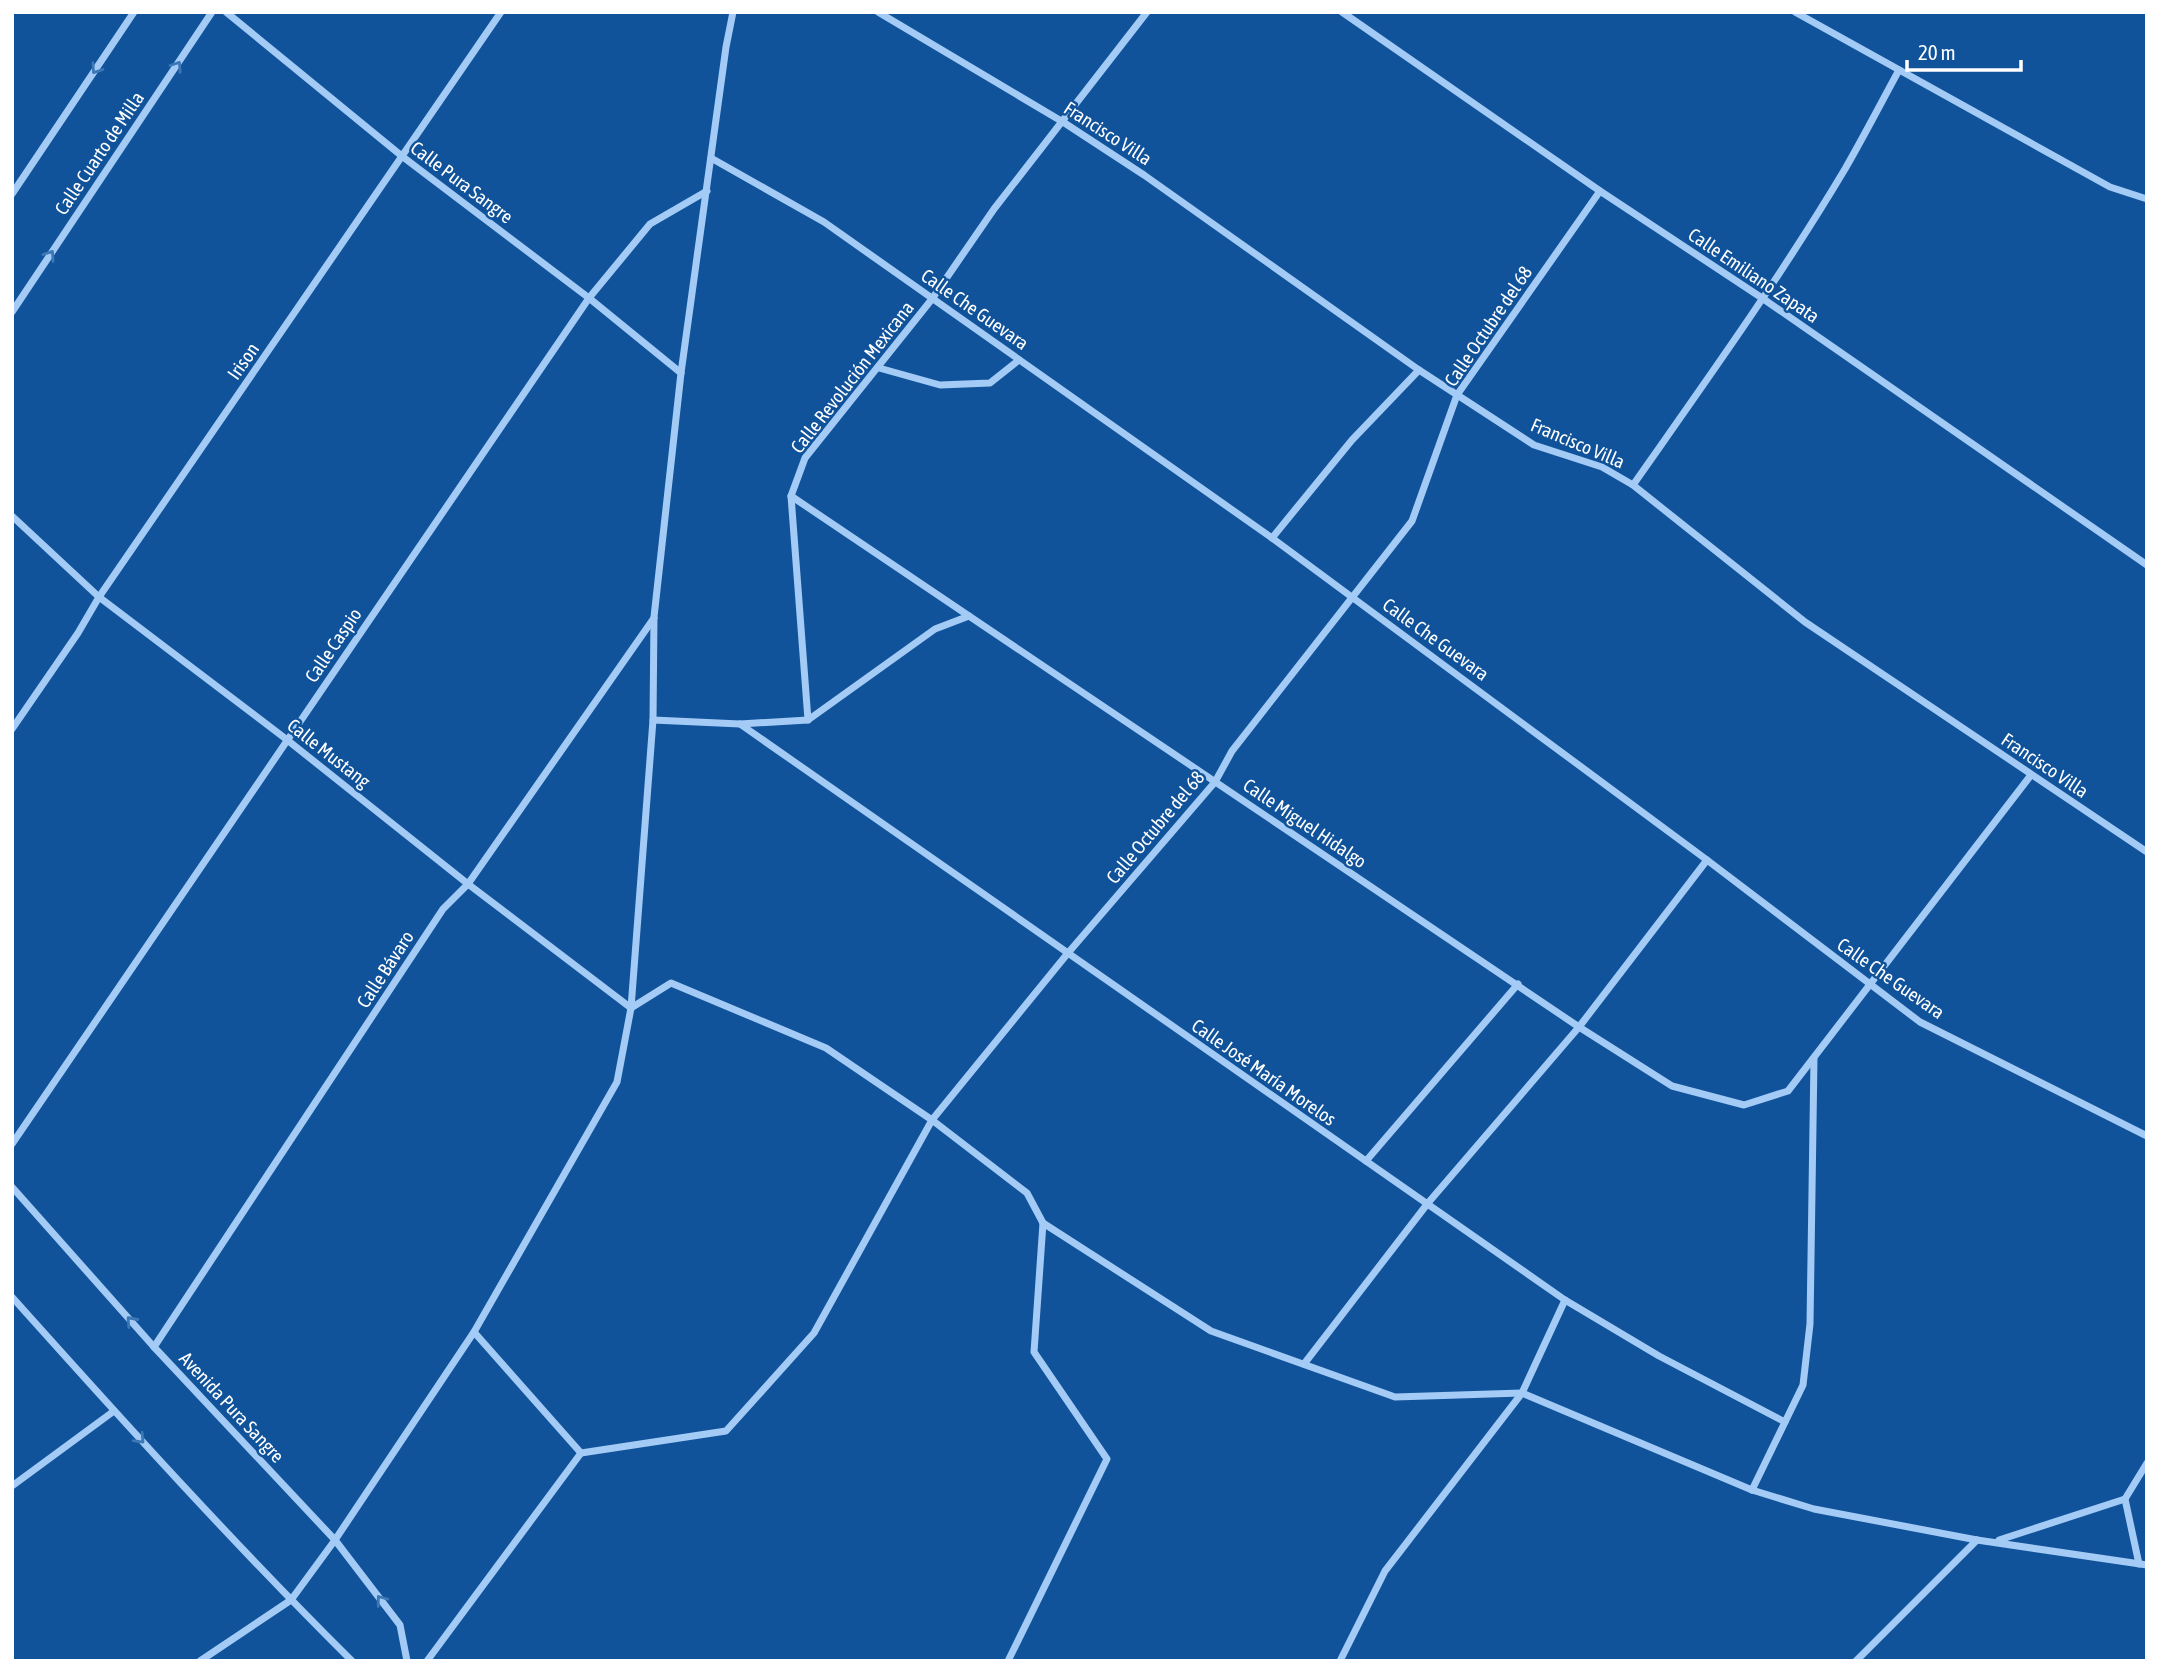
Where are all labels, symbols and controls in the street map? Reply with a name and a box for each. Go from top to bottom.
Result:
scale bar [1907,28,2021,72]
text: 20 m [1918,40,1956,64]
one-way arrow [92,61,104,74]
one-way arrow [168,61,181,74]
street label: Calle Cuarto de Milla [50,87,148,219]
street label: Francisco Villa [1060,97,1156,169]
street label: Calle Pura Sangre [407,136,517,228]
street label: Calle Emiliano Zapata [1684,223,1824,327]
one-way arrow [42,250,54,263]
street label: Calle Octubre del 68 [1440,262,1536,390]
street label: Calle Che Guevara [917,264,1033,354]
street label: Calle Revolución Mexicana [786,297,918,457]
street label: Irison [223,338,263,384]
street label: Francisco Villa [1528,413,1628,473]
street label: Calle Che Guevara [1379,593,1493,685]
street label: Calle Caspio [300,604,366,686]
street label: Calle Mustang [283,714,375,793]
street label: Francisco Villa [1997,728,2093,802]
street label: Calle Octubre del 68 [1101,766,1209,888]
street label: Calle Miguel Hidalgo [1239,774,1371,872]
street label: Calle Bávaro [352,926,418,1012]
street label: Calle Che Guevara [1833,933,1949,1023]
street label: Calle José María Morelos [1188,1014,1340,1130]
one-way arrow [127,1316,139,1329]
street label: Avenida Pura Sangre [175,1347,289,1467]
one-way arrow [131,1431,144,1444]
one-way arrow [376,1595,389,1607]

